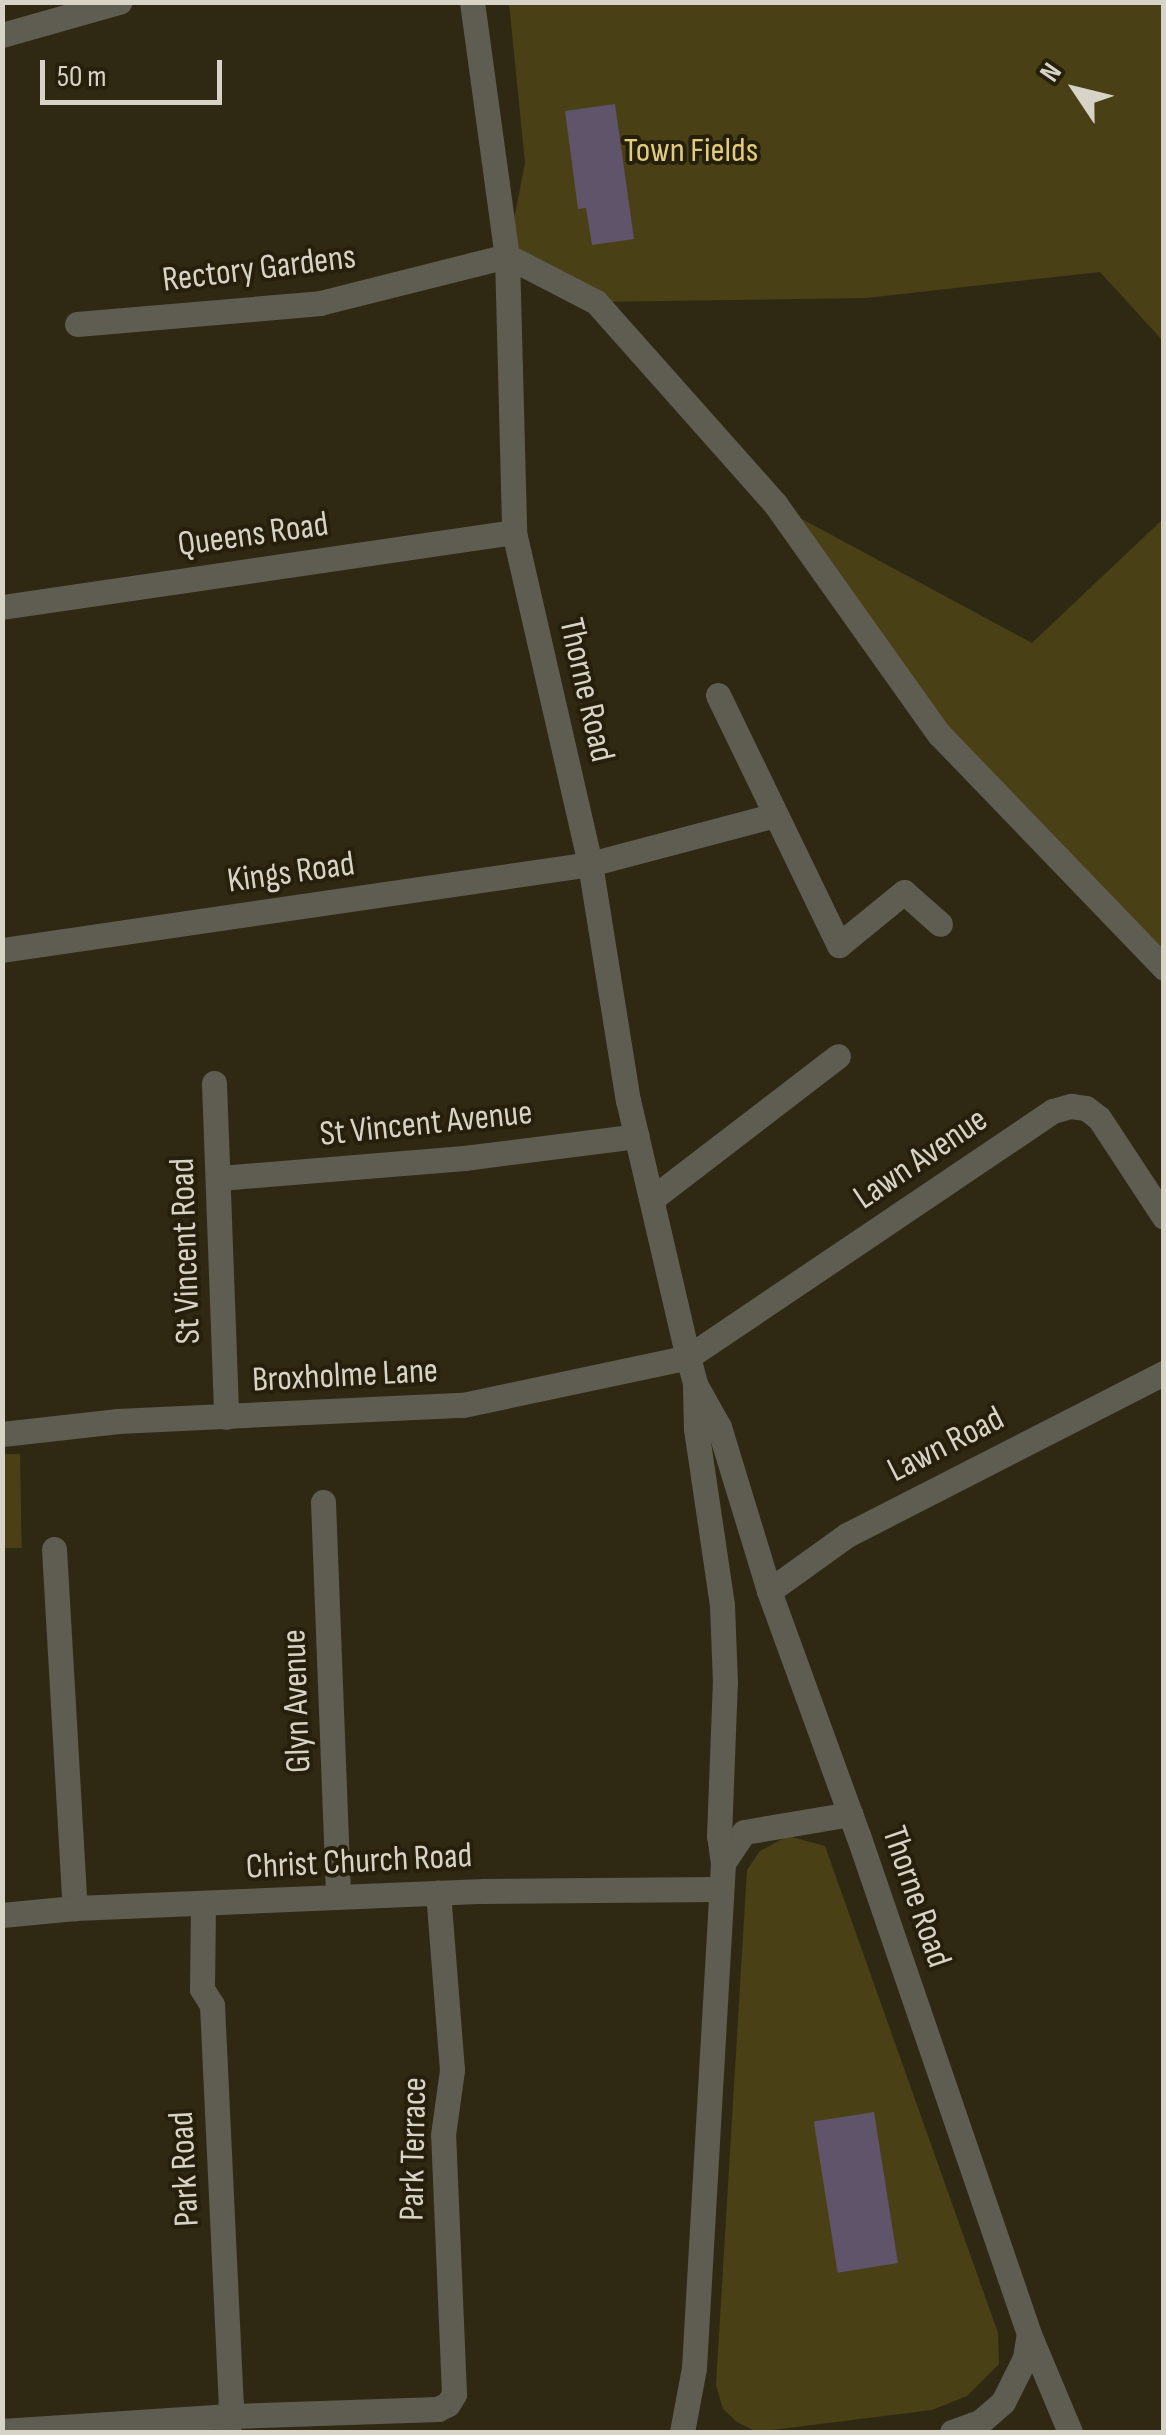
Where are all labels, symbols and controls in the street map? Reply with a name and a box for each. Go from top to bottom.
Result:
scale bar [45,40,228,102]
north arrow [1026,40,1126,140]
text: N [1033,57,1069,88]
text: 50 m [57,59,106,95]
park label: Town Fields [624,130,758,172]
street label: Rectory Gardens [160,236,358,302]
street label: Queens Road [175,504,331,566]
street label: Thorne Road [549,614,623,766]
street label: Kings Road [225,843,357,903]
street label: St Vincent Avenue [318,1092,534,1156]
street label: Lawn Avenue [846,1099,996,1219]
street label: St Vincent Road [162,1157,210,1345]
street label: Broxholme Lane [251,1350,439,1402]
street label: Lawn Road [881,1398,1011,1492]
street label: Glyn Avenue [274,1628,320,1774]
street label: Thorne Road [872,1821,960,1973]
street label: Christ Church Road [245,1835,473,1889]
street label: Park Terrace [392,2077,436,2221]
street label: Park Road [161,2110,209,2228]

